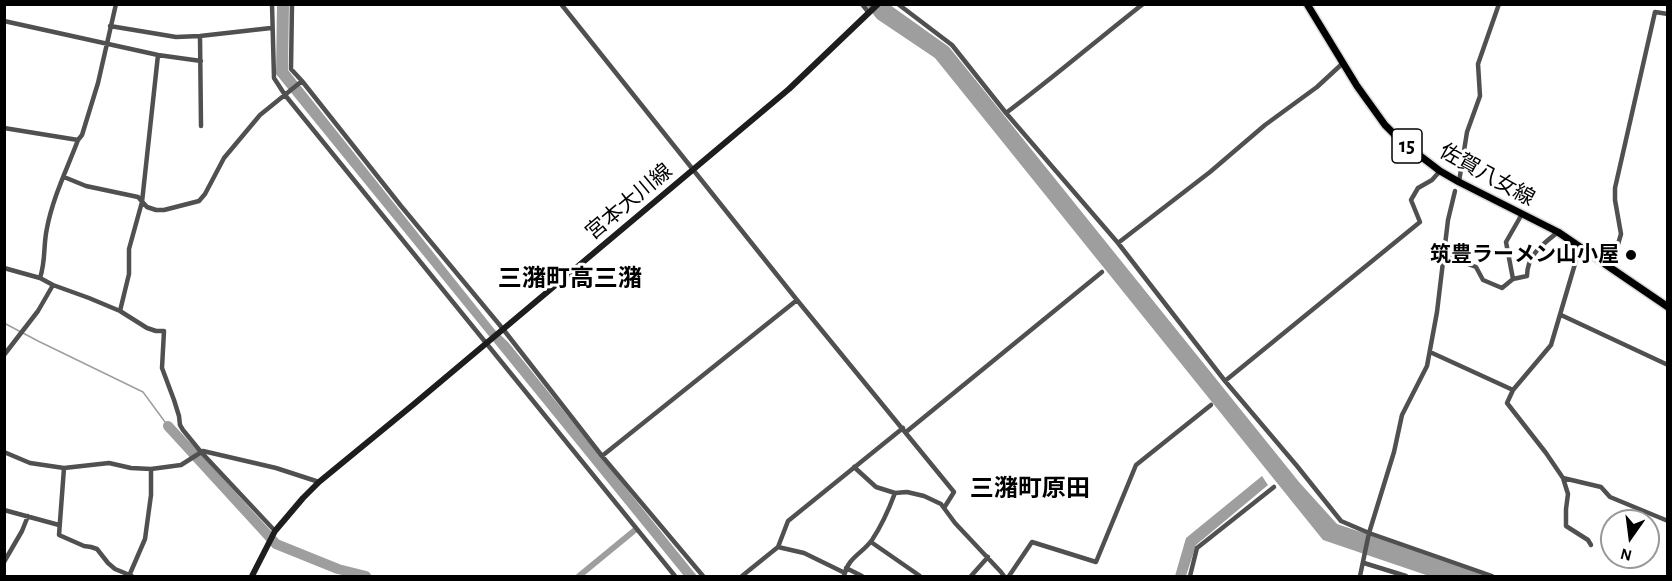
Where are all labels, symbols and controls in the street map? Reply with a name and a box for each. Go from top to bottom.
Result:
road number: 15 [1392,129,1422,163]
street label: 佐賀八女線 [1435,139,1539,211]
street label: 宮本大川線 [581,159,677,245]
place label: 筑豊ラーメン山小屋 [1430,242,1619,268]
marker: 筑豊ラーメン山小屋 [1624,248,1638,262]
district label: 三潴町高三潴 [498,265,642,293]
district label: 三潴町原田 [970,475,1090,503]
north arrow [1600,509,1660,569]
text: N [1619,545,1633,564]

